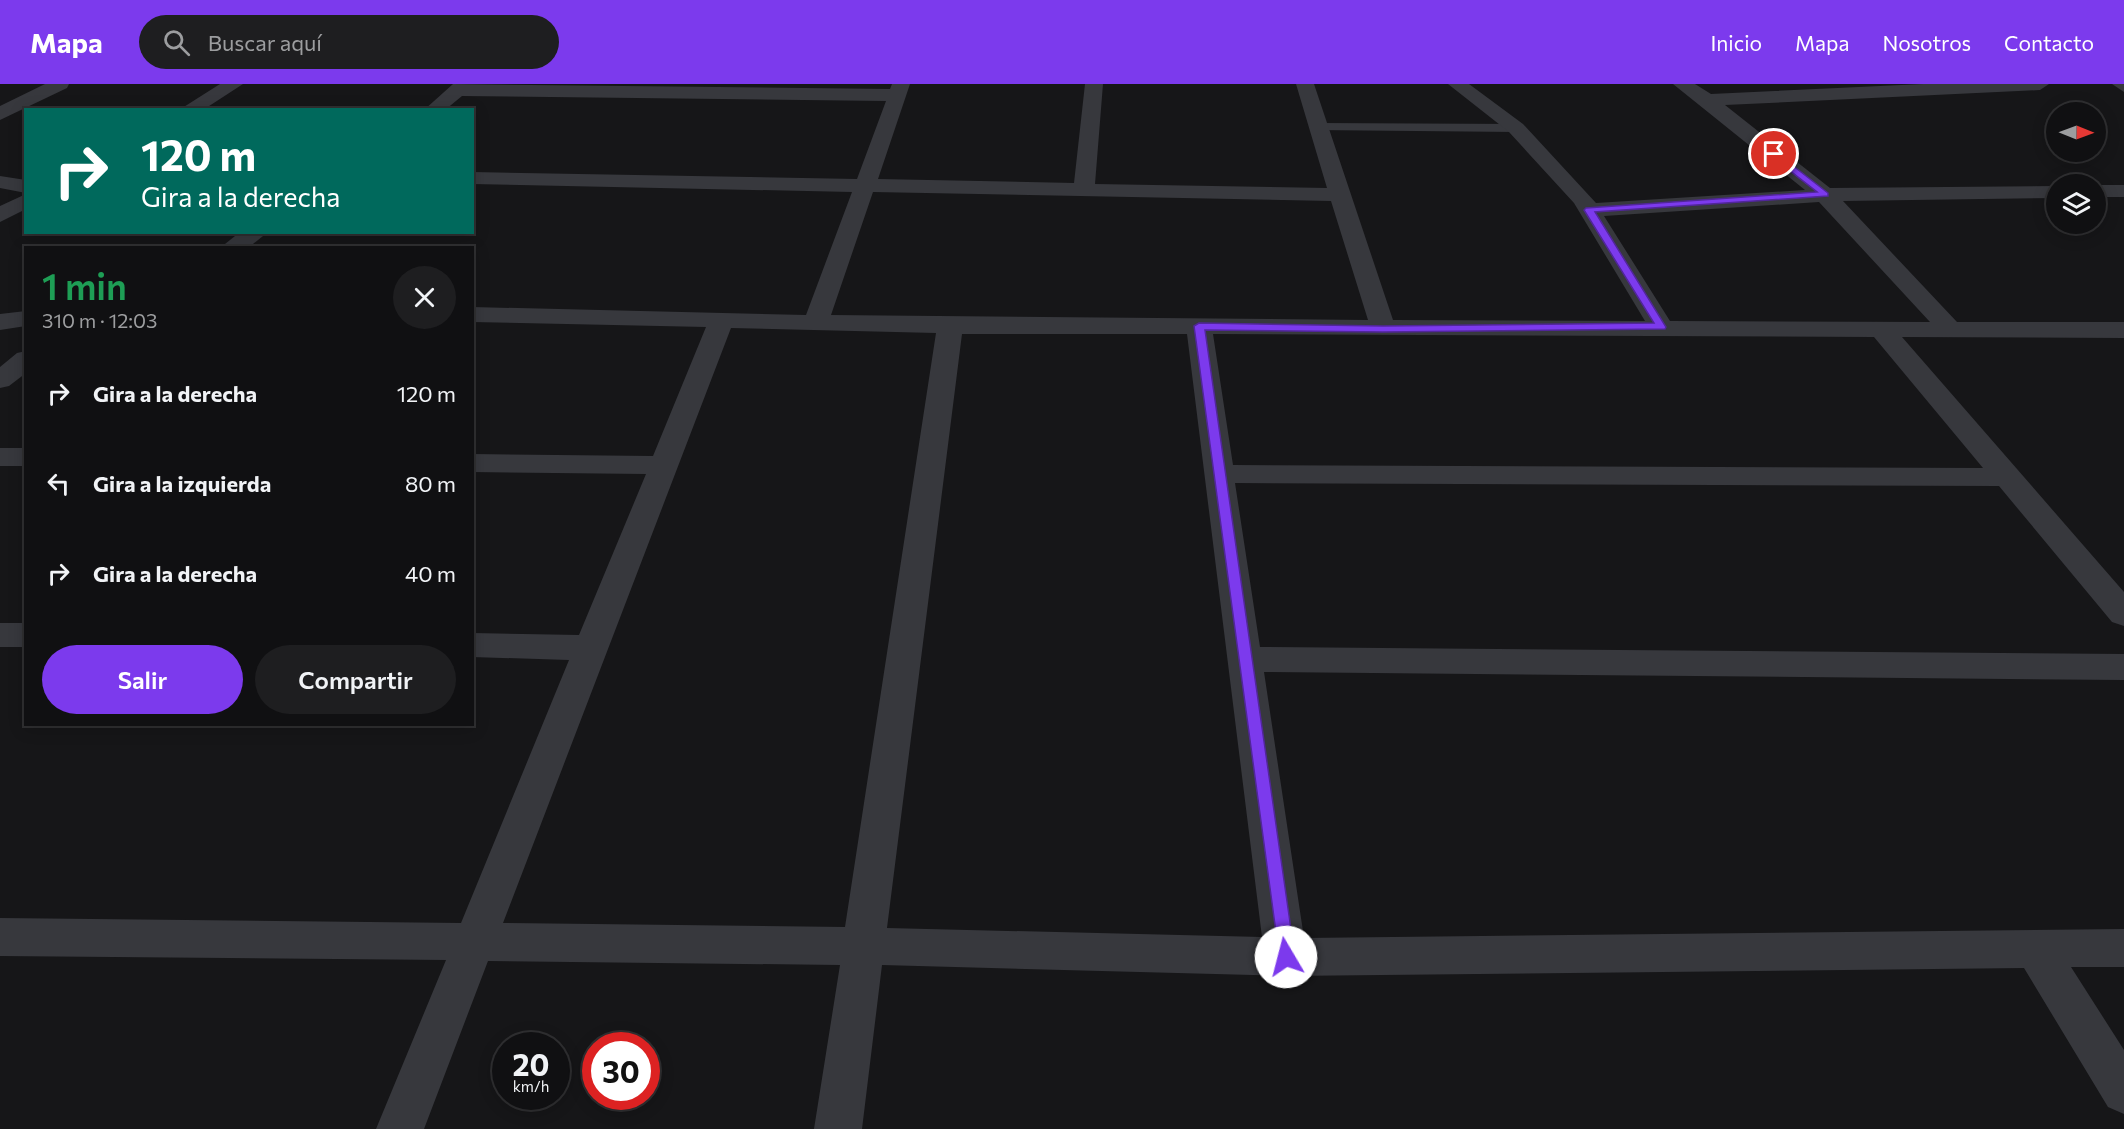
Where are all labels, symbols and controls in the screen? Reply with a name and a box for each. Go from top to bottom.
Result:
search box [139,15,559,69]
text: Mapa [30,25,103,59]
icon: search [160,26,193,59]
text: Buscar aquí [208,29,322,56]
text: Inicio [1710,30,1762,55]
text: Mapa [1795,30,1849,55]
text: Nosotros [1882,30,1971,55]
text: Contacto [2004,30,2094,55]
north arrow [2046,102,2106,162]
map controls [2046,102,2106,234]
text: 120 m [141,128,256,180]
pin [1748,128,1799,179]
icon: right [42,132,120,210]
icon: arrive [1757,137,1790,170]
button: layers [2046,174,2106,234]
text: Gira a la derecha [141,180,340,213]
text: 1 min [42,263,127,307]
button: close [393,266,456,329]
text: 310 m · 12:03 [42,308,157,332]
icon: right [42,377,75,410]
text: Gira a la derecha [93,380,257,407]
text: 120 m [397,380,456,407]
icon: left [42,467,75,500]
text: Gira a la izquierda [93,470,271,497]
text: 80 m [405,470,456,497]
icon: right [42,557,75,590]
text: Gira a la derecha [93,560,257,587]
text: 40 m [405,560,456,587]
button: Salir [42,645,243,714]
button: Compartir [255,645,456,714]
position arrow [1254,925,1318,989]
speed limit sign: 30 [582,1032,660,1110]
text: 20 [513,1045,549,1082]
text: km/h [513,1077,549,1095]

